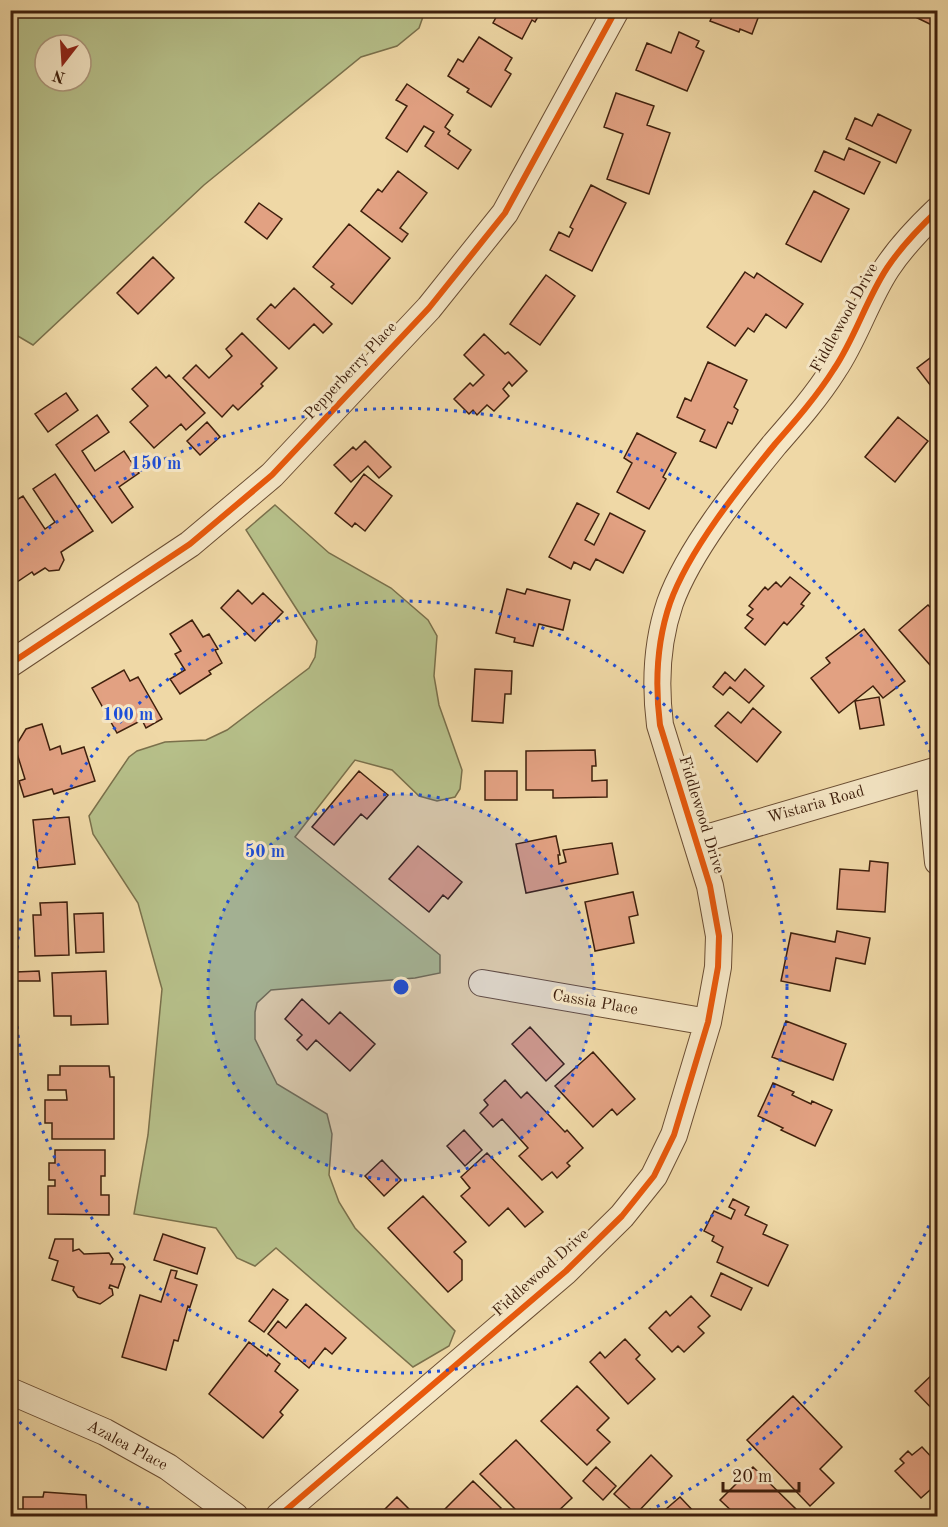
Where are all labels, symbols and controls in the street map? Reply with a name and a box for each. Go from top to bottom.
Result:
north arrow [33,33,93,93]
text: N [50,66,67,85]
street label: Fiddlewood Drive [808,261,882,375]
street label: Pepperberry Place [302,319,400,423]
text: 150 m [131,455,181,473]
text: 100 m [103,706,153,724]
street label: Fiddlewood Drive [675,754,727,876]
street label: Wistaria Road [766,784,866,826]
text: 50 m [245,843,285,861]
centre of rings [391,977,411,997]
street label: Cassia Place [551,988,639,1018]
street label: Fiddlewood Drive [490,1226,592,1320]
street label: Azalea Place [84,1418,170,1474]
scale bar [723,1455,800,1493]
text: 20 m [732,1468,772,1486]

